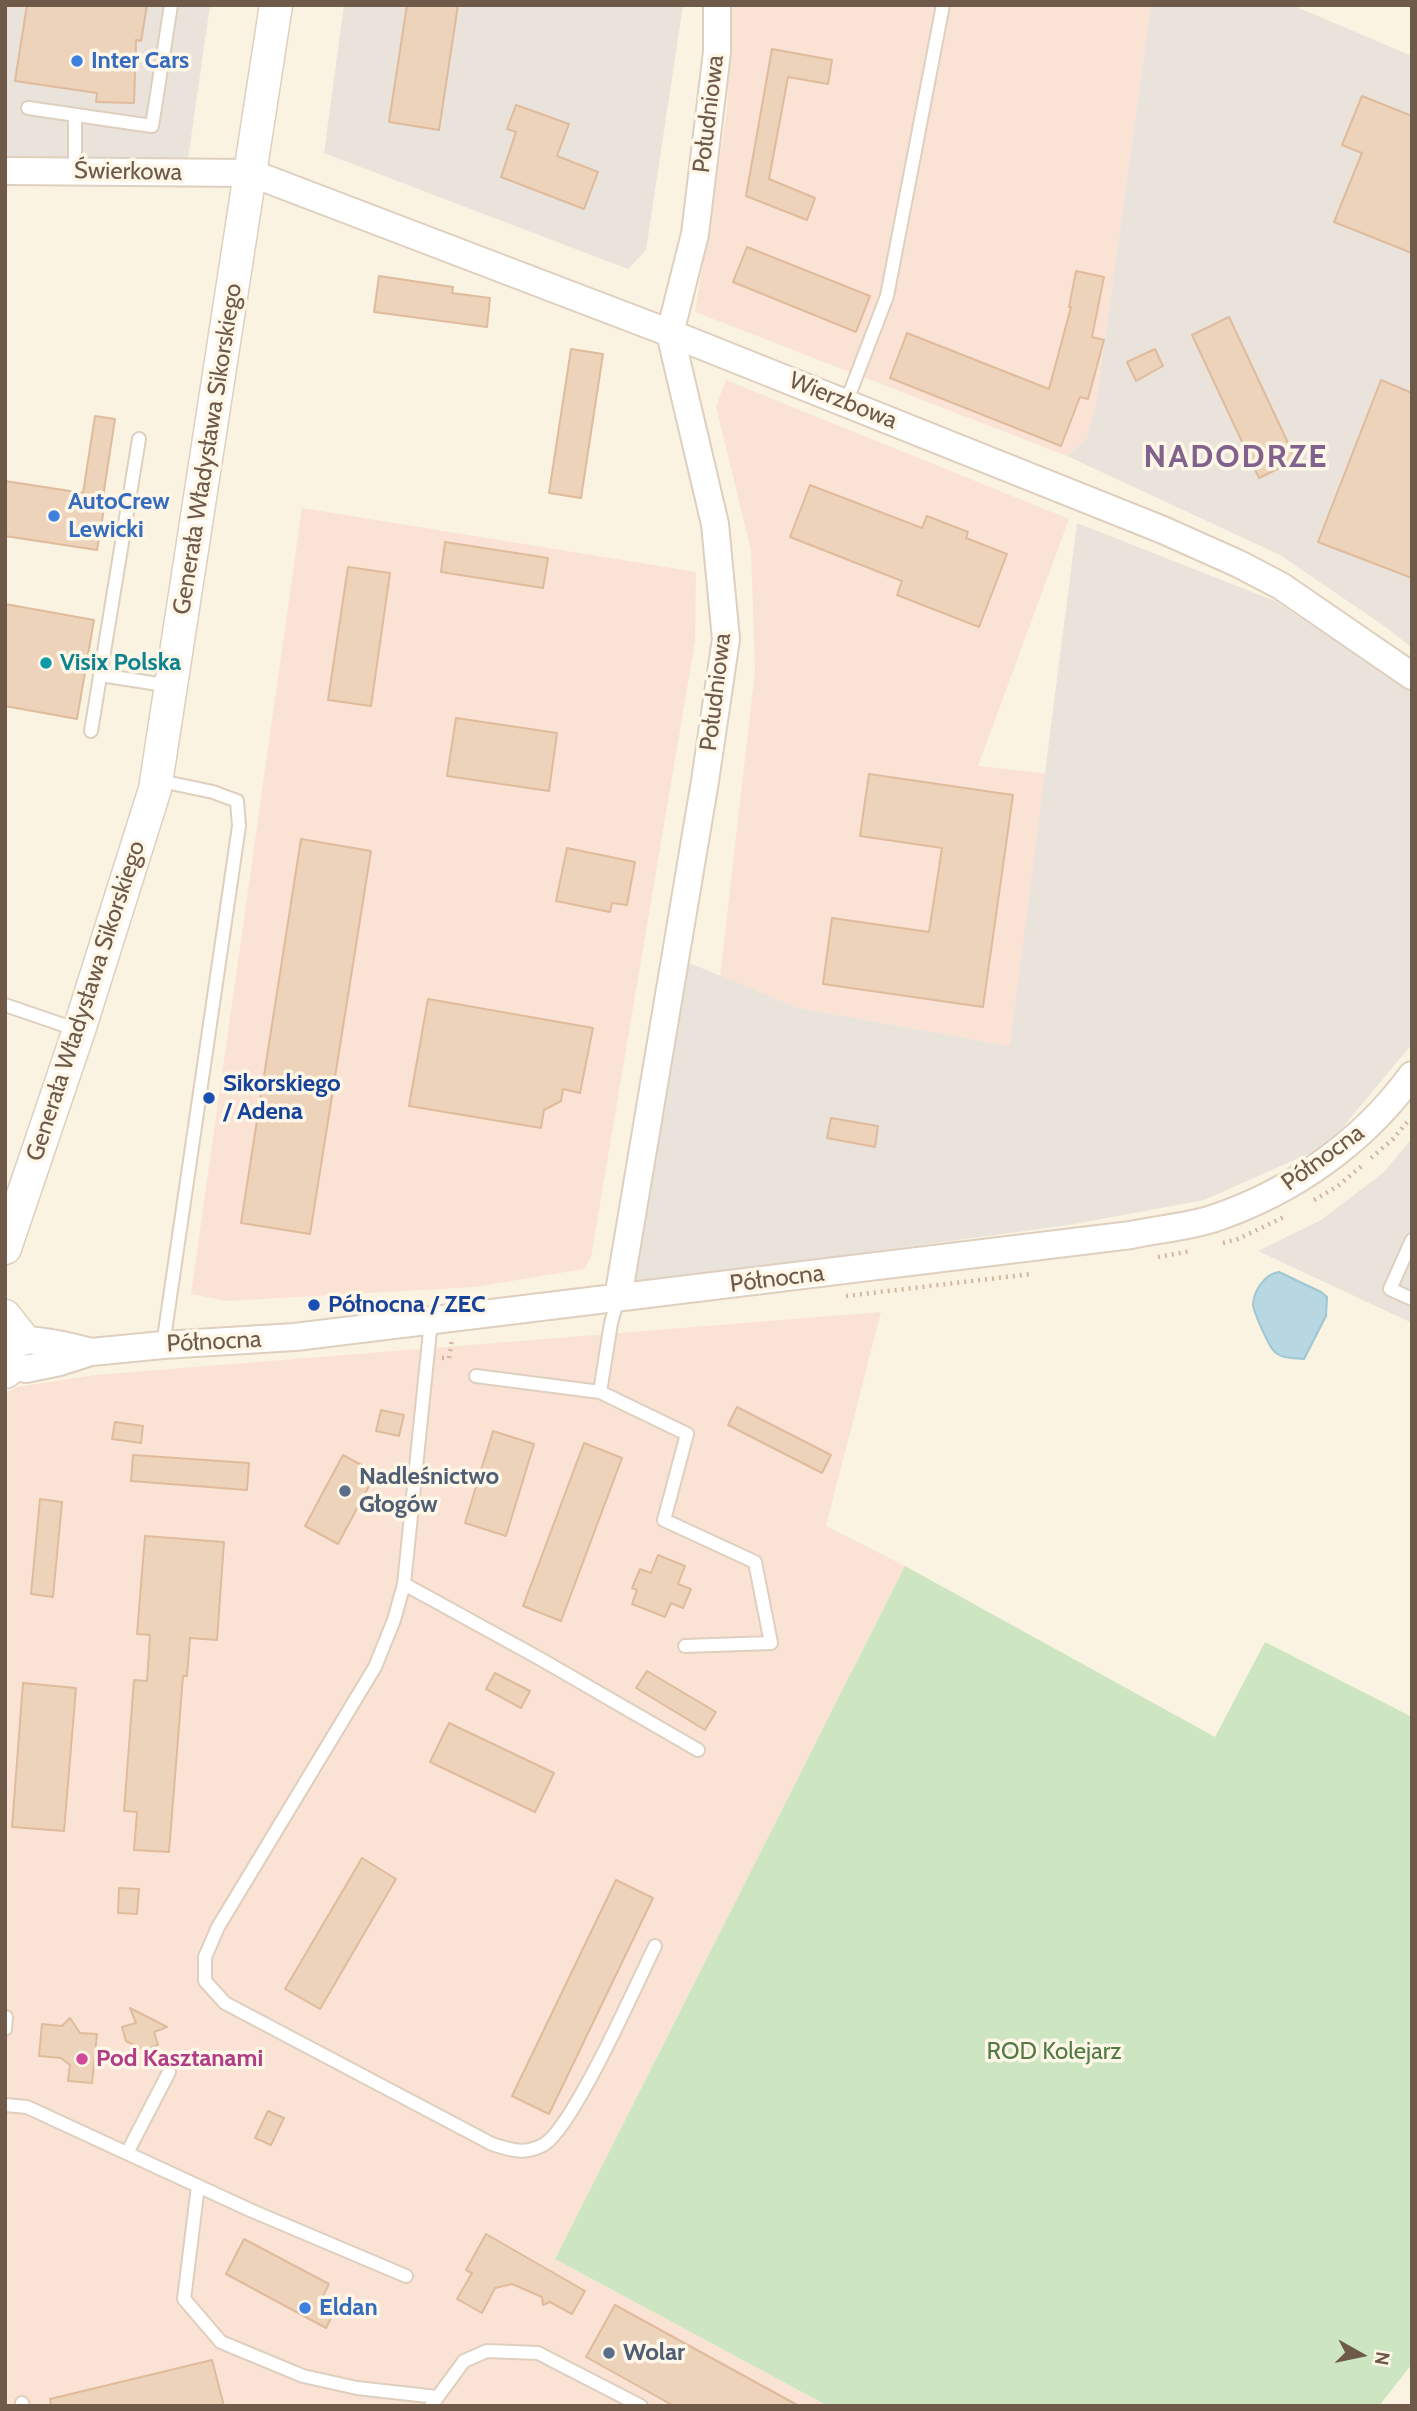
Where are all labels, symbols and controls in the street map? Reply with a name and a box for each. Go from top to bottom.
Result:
place label: Inter Cars [91,47,189,75]
marker: Inter Cars [69,53,85,69]
street label: Południowa [687,53,731,175]
street label: Świerkowa [74,157,182,187]
street label: Generała Władysława Sikorskiego [168,281,248,617]
street label: Wierzbowa [785,366,901,436]
district label: NADODRZE [1145,439,1327,477]
place label: AutoCrew Lewicki [68,488,170,544]
marker: AutoCrew Lewicki [46,508,62,524]
street label: Południowa [694,631,738,753]
place label: Visix Polska [60,649,181,677]
marker: Visix Polska [38,655,54,671]
street label: Generała Władysława Sikorskiego [21,837,151,1165]
place label: Sikorskiego / Adena [223,1070,341,1126]
marker: Sikorskiego / Adena [201,1090,217,1106]
street label: Północna [1276,1119,1370,1197]
street label: Północna [728,1259,826,1299]
place label: Północna / ZEC [328,1291,486,1319]
marker: Północna / ZEC [306,1297,322,1313]
street label: Północna [166,1325,262,1359]
place label: Nadleśnictwo Głogów [359,1463,499,1519]
marker: Nadleśnictwo Głogów [337,1483,353,1499]
park label: ROD Kolejarz [986,2038,1122,2066]
place label: Pod Kasztanami [96,2045,263,2073]
marker: Pod Kasztanami [74,2051,90,2067]
place label: Eldan [319,2294,378,2322]
marker: Eldan [297,2300,313,2316]
north arrow [1326,2320,1396,2390]
place label: Wolar [623,2339,685,2367]
marker: Wolar [601,2345,617,2361]
text: N [1370,2350,1395,2367]

